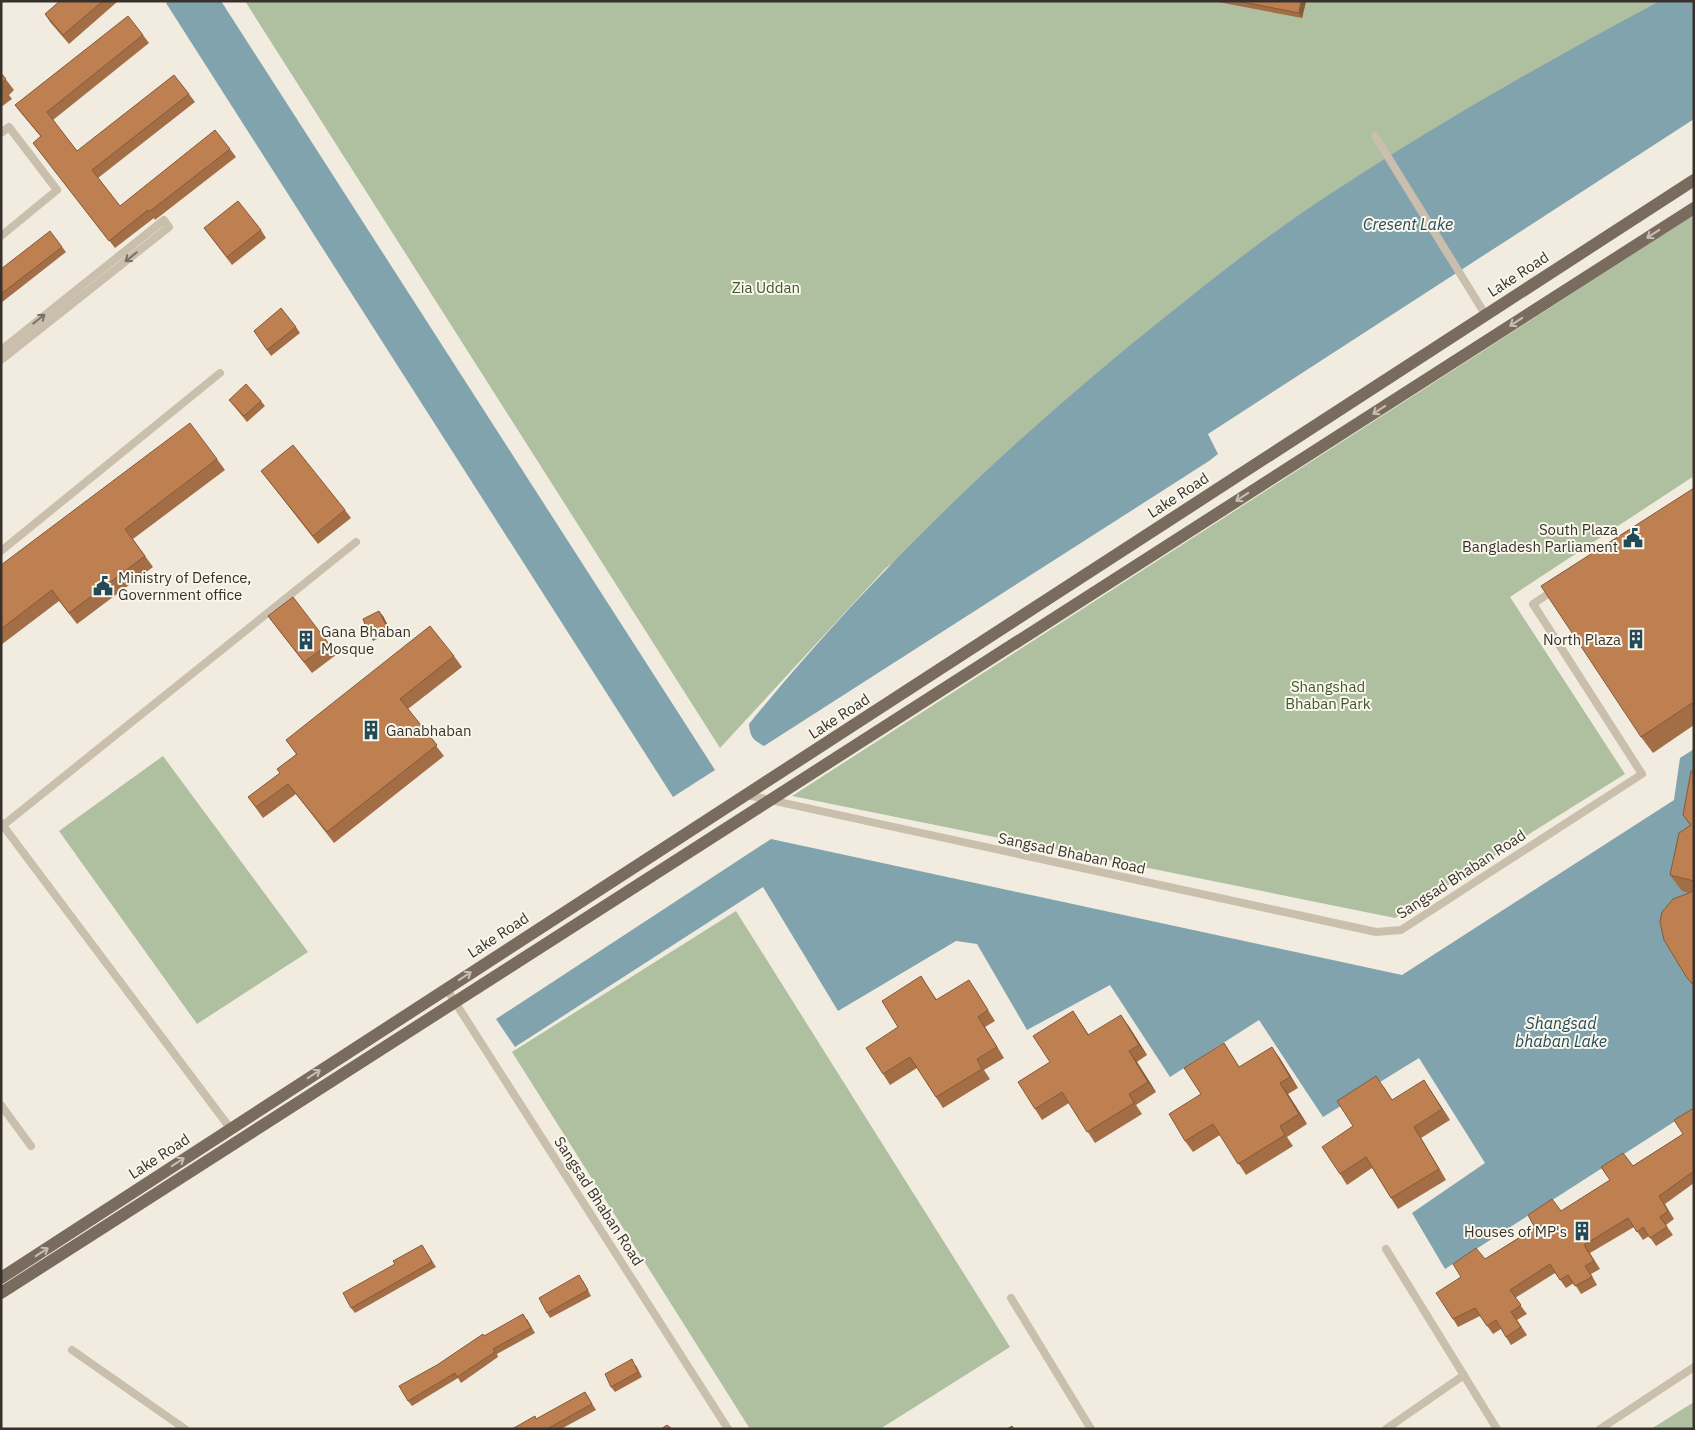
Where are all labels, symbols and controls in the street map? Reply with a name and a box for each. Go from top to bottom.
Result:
water label: Cresent Lake [1363,214,1453,234]
one-way arrow [1646,229,1660,239]
street label: Lake Road [1484,247,1552,301]
one-way arrow [124,252,137,263]
park label: Zia Uddan [732,278,800,297]
one-way arrow [32,314,45,325]
one-way arrow [1509,317,1523,327]
one-way arrow [1373,405,1387,415]
street label: Lake Road [1144,468,1212,522]
one-way arrow [1236,493,1250,503]
place label: South Plaza Bangladesh Parliament [1462,520,1618,556]
public building icon: South Plaza Bangladesh Parliament [1622,527,1644,549]
place label: Ministry of Defence, Government office [118,568,251,604]
public building icon: Ministry of Defence, Government office [92,575,114,597]
place label: Gana Bhaban Mosque [321,622,411,658]
building icon: North Plaza [1625,628,1647,650]
building icon: Gana Bhaban Mosque [295,629,317,651]
place label: North Plaza [1543,630,1621,649]
park label: Shangshad Bhaban Park [1285,677,1371,713]
street label: Lake Road [805,689,873,743]
building icon: Ganabhaban [360,719,382,741]
place label: Ganabhaban [386,721,471,740]
street label: Sangsad Bhaban Road [1393,825,1529,923]
street label: Sangsad Bhaban Road [997,828,1147,878]
street label: Lake Road [464,908,532,962]
one-way arrow [458,970,472,981]
water label: Shangsad bhaban Lake [1515,1013,1607,1051]
one-way arrow [307,1068,321,1079]
street label: Lake Road [125,1129,193,1183]
street label: Sangsad Bhaban Road [550,1133,648,1269]
one-way arrow [171,1157,185,1168]
building icon: Houses of MP's [1571,1220,1593,1242]
place label: Houses of MP's [1464,1222,1567,1241]
one-way arrow [35,1246,49,1257]

